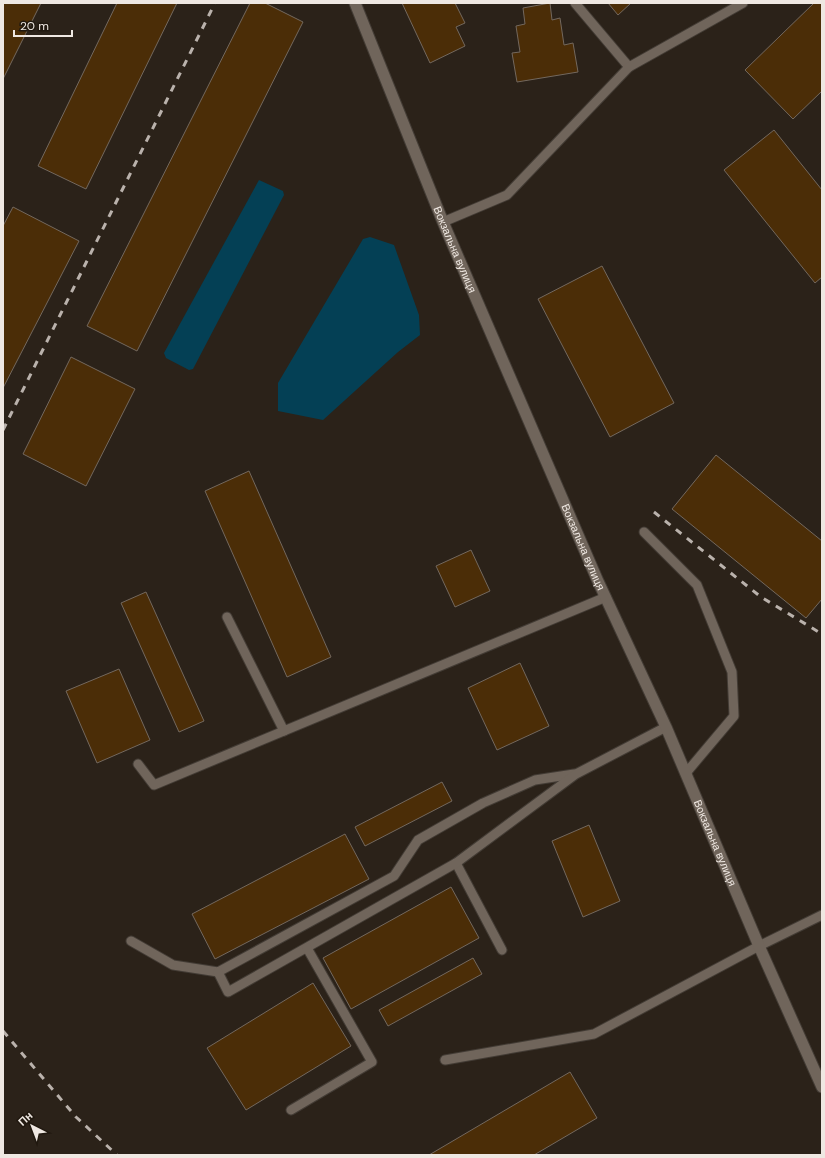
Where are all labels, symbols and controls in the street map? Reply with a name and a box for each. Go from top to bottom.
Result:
scale bar [14,12,72,38]
text: 20 m [20,18,49,34]
street label: Вокзальна вулиця [430,204,480,295]
street label: Вокзальна вулиця [558,502,608,592]
street label: Вокзальна вулиця [691,798,740,888]
north arrow [12,1106,52,1146]
text: Пн [15,1108,35,1129]

